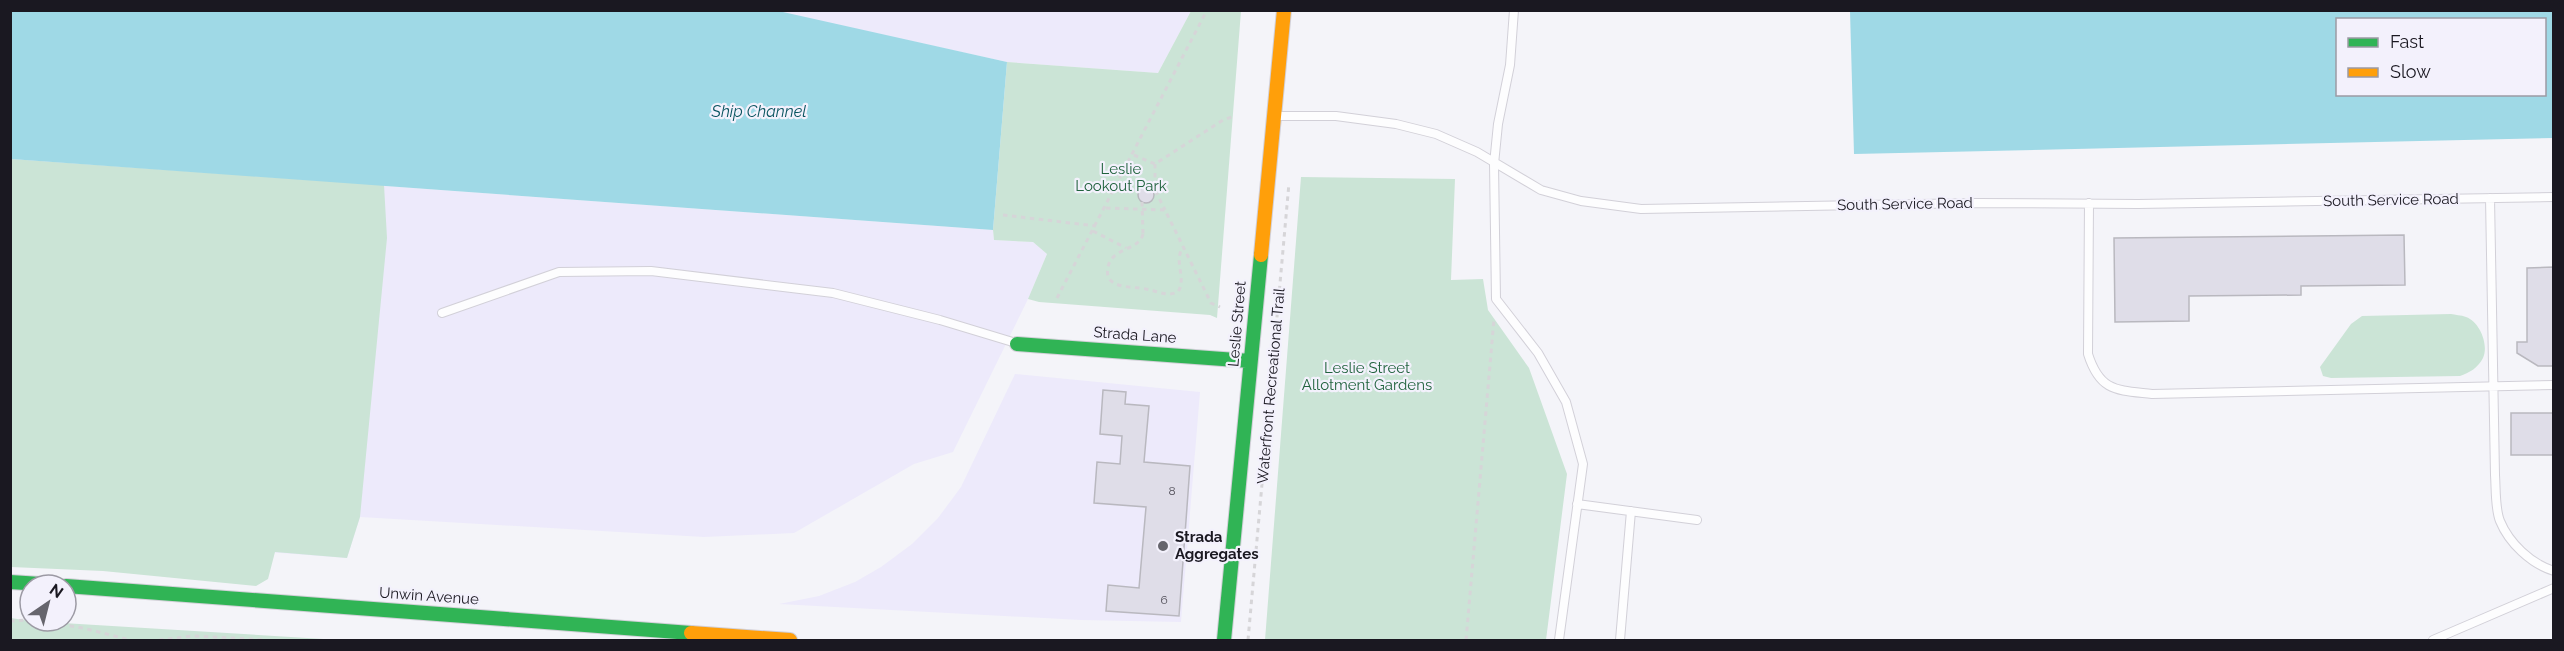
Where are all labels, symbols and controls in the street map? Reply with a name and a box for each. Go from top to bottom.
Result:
legend [2336,18,2546,96]
text: Fast [2390,31,2424,52]
text: Slow [2390,61,2431,82]
water label: Ship Channel [711,102,806,121]
park label: Leslie Lookout Park [1075,160,1167,195]
street label: South Service Road [2323,190,2459,210]
street label: South Service Road [1837,194,1973,214]
street label: Leslie Street [1224,280,1250,368]
street label: Waterfront Recreational Trail [1253,286,1289,485]
street label: Strada Lane [1093,323,1177,347]
park label: Leslie Street Allotment Gardens [1302,359,1432,394]
house number: 8 [1168,484,1176,498]
place label: Strada Aggregates [1175,528,1259,563]
marker: Strada Aggregates [1156,539,1170,553]
north arrow [18,573,78,633]
text: N [46,580,67,602]
street label: Unwin Avenue [378,584,480,608]
house number: 6 [1160,593,1168,607]

